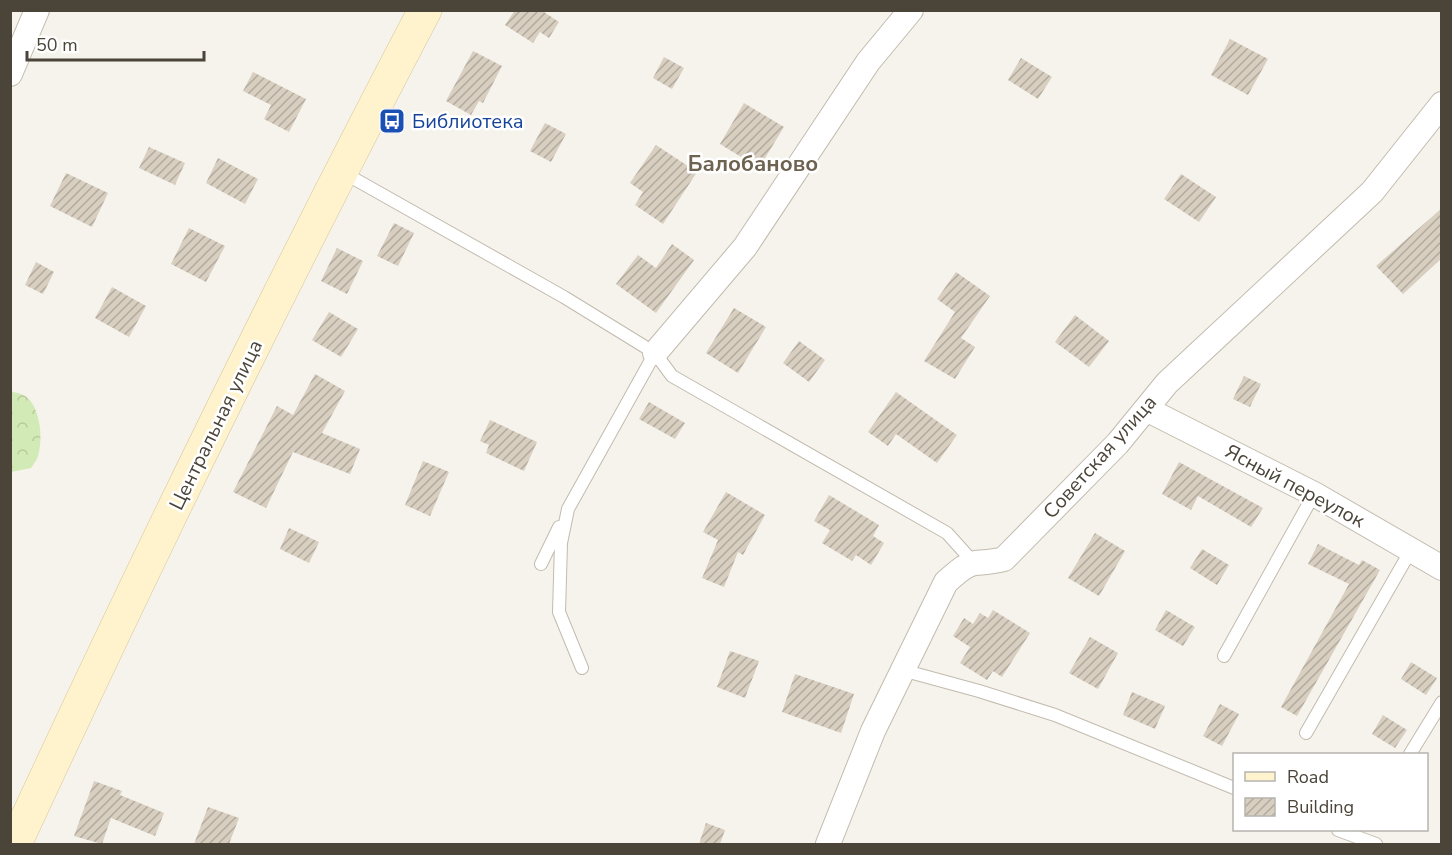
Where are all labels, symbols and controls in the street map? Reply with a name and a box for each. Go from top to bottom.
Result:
scale bar [27,24,204,62]
text: 50 m [36,33,78,57]
bus stop icon: Библиотека [377,106,407,136]
place label: Библиотека [412,108,523,135]
district label: Балобаново [688,149,818,179]
street label: Центральная улица [163,335,269,515]
street label: Советская улица [1037,389,1163,525]
street label: Ясный переулок [1221,438,1370,534]
legend [1233,753,1428,831]
text: Road [1287,765,1329,789]
text: Building [1287,795,1354,819]

